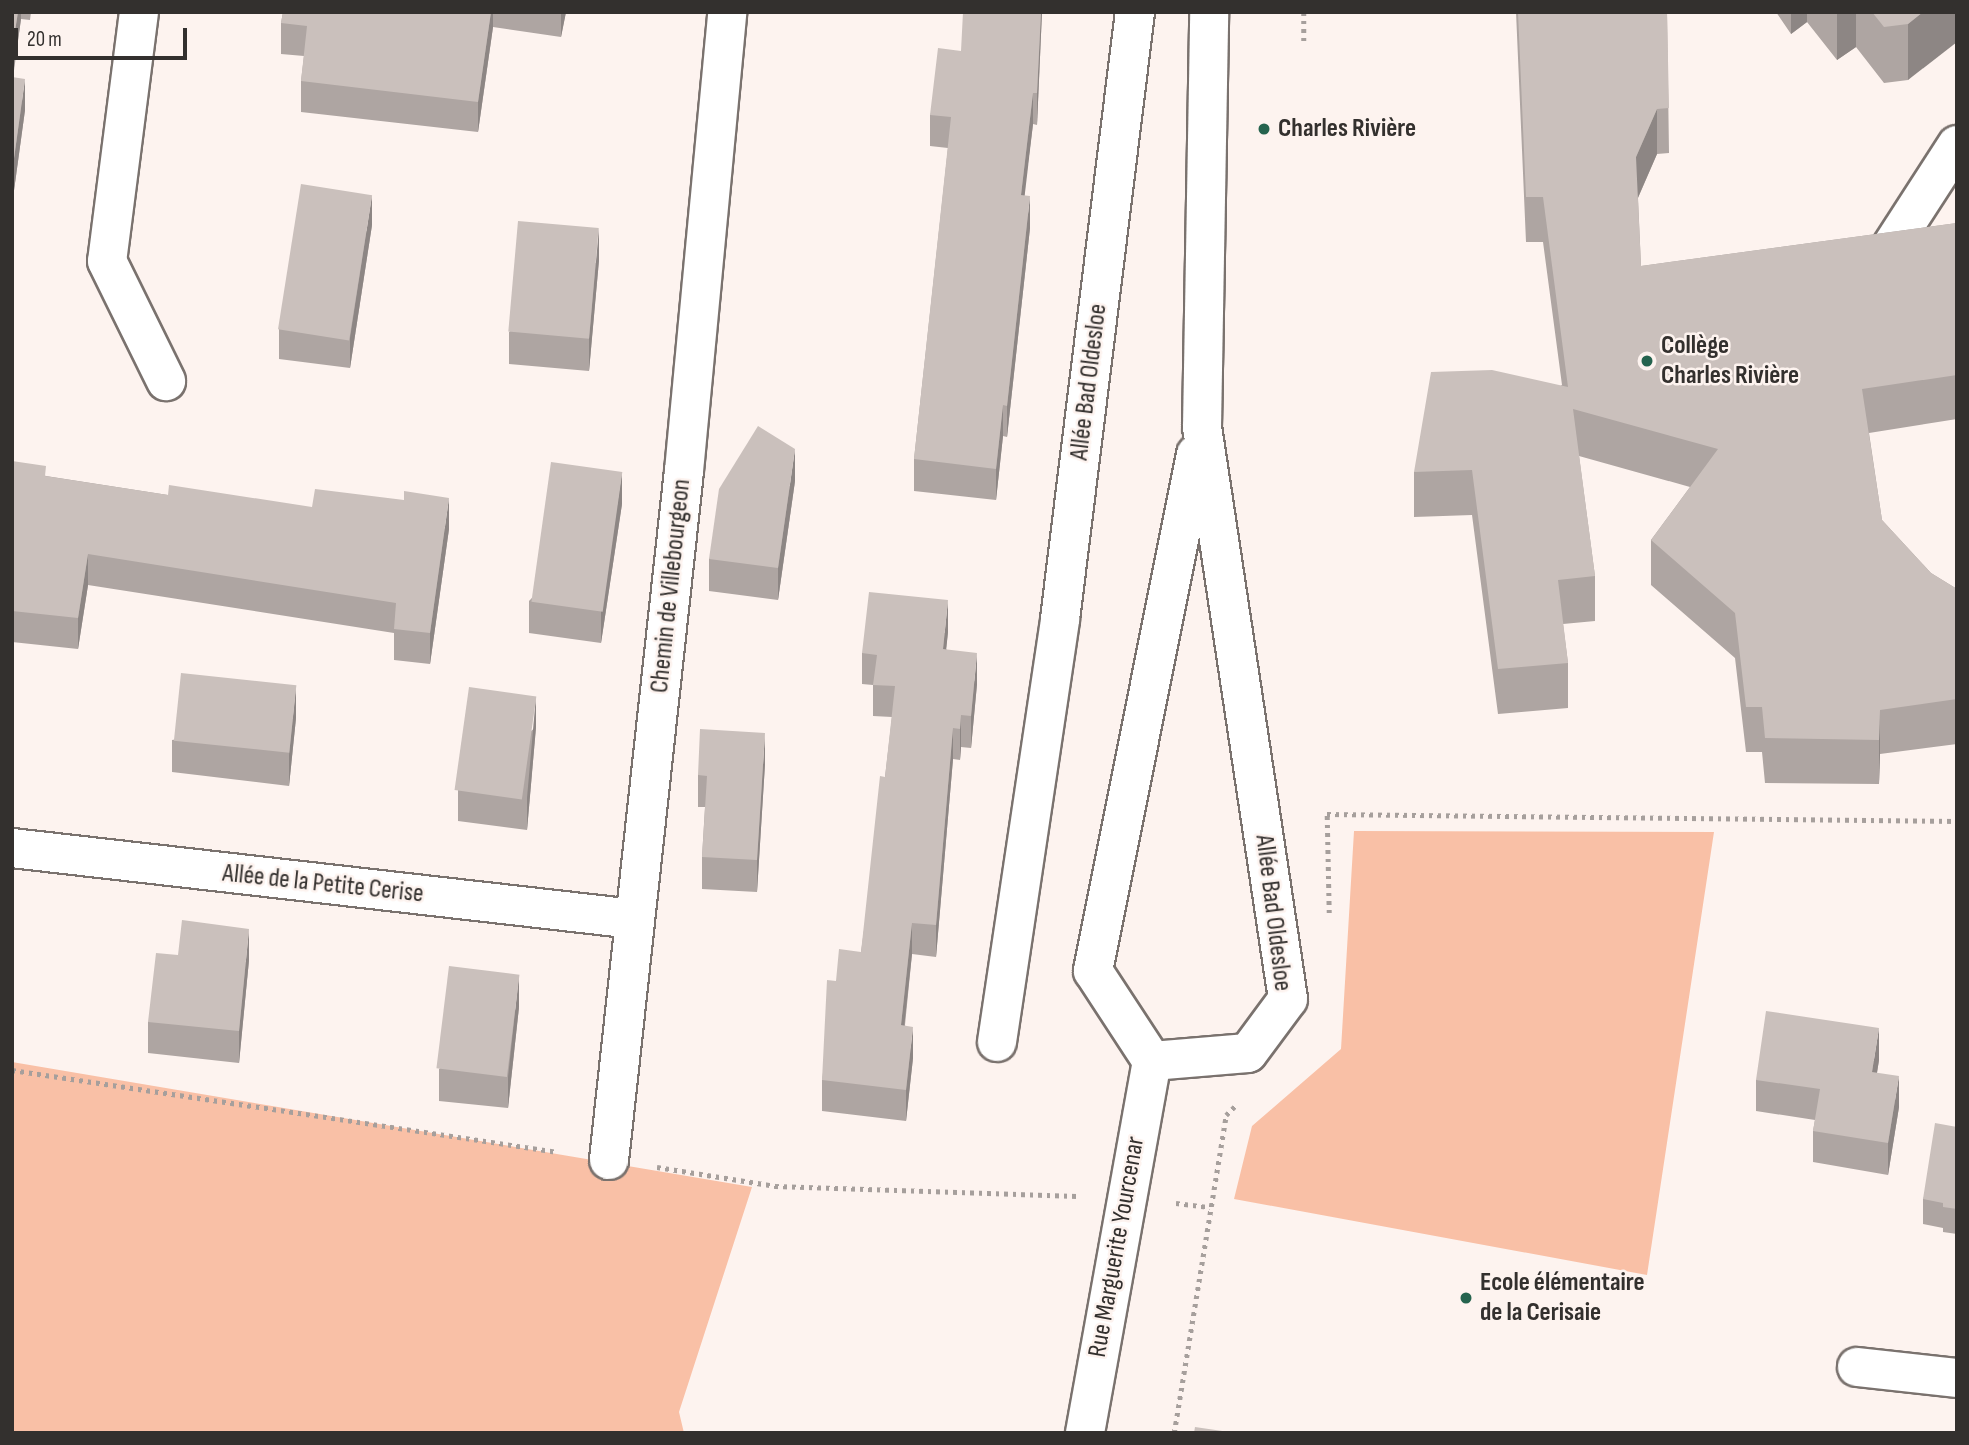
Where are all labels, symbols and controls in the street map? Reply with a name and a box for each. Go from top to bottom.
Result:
scale bar [18,14,191,58]
text: 20 m [27,27,62,52]
place label: Charles Rivière [1278,113,1416,145]
marker: Charles Rivière [1256,121,1272,137]
street label: Allée Bad Oldesloe [1064,302,1114,462]
place label: Collège Charles Rivière [1661,330,1799,392]
marker: Collège Charles Rivière [1639,353,1655,369]
street label: Chemin de Villebourgeon [644,478,698,694]
street label: Allée Bad Oldesloe [1248,833,1298,993]
street label: Allée de la Petite Cerise [221,858,425,910]
street label: Rue Marguerite Yourcenar [1082,1134,1152,1360]
place label: Ecole élémentaire de la Cerisaie [1480,1267,1645,1328]
marker: Ecole élémentaire de la Cerisaie [1458,1290,1474,1306]

